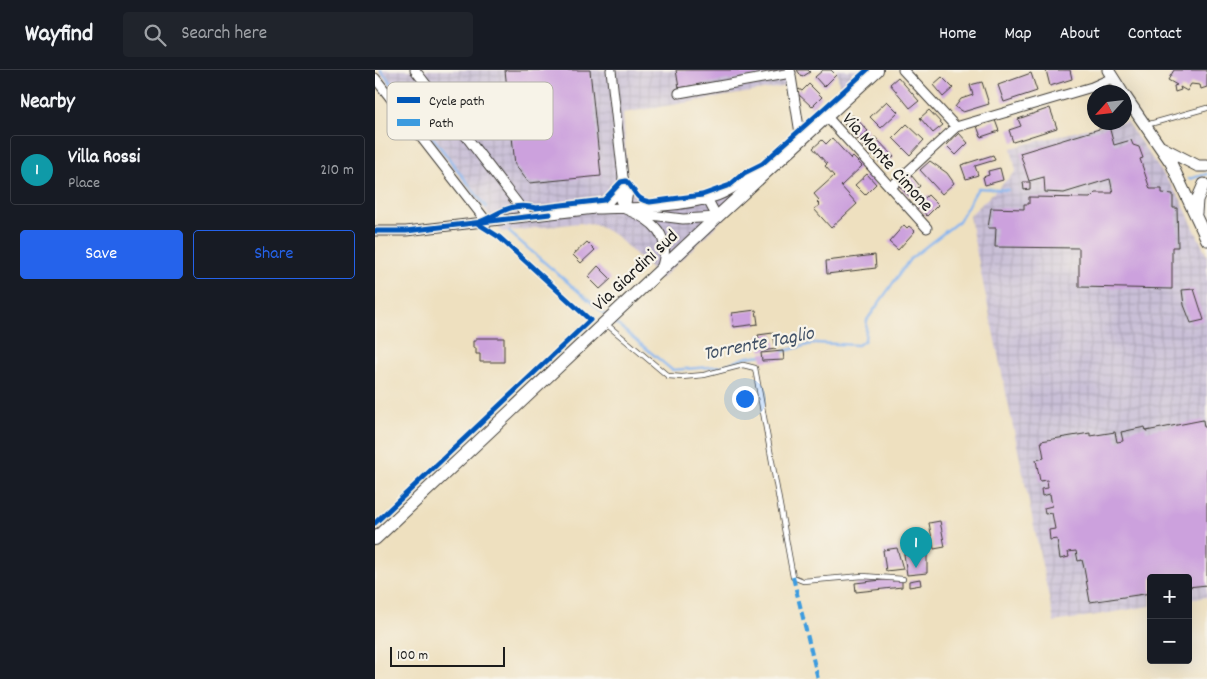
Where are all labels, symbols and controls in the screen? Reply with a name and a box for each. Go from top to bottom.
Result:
search box [123,12,473,57]
text: Wayfind [25,18,93,52]
icon: search [141,21,169,49]
text: Search here [181,21,267,48]
text: Home [939,22,976,47]
text: Map [1004,22,1032,47]
text: About [1060,22,1100,47]
text: Contact [1128,22,1182,47]
legend [387,82,553,140]
north arrow [1087,85,1132,130]
text: Nearby [20,88,75,118]
text: Cycle path [429,92,485,112]
street label: Via Monte Cimone [834,108,938,219]
text: Path [429,114,454,134]
text: Villa Rossi [68,145,140,172]
text: 1 [35,159,39,182]
text: 210 m [320,159,354,182]
text: Place [68,172,100,195]
street label: Via Giardini sud [587,225,685,319]
button: Save [20,230,183,279]
button: Share [193,230,355,279]
water label: Torrente Taglio [701,320,817,369]
your location [732,386,758,412]
pin: 1 [900,527,932,568]
map controls [1147,574,1192,664]
button: + [1147,574,1192,619]
button: − [1147,619,1192,664]
scale bar [390,644,505,667]
text: 100 m [397,646,428,666]

